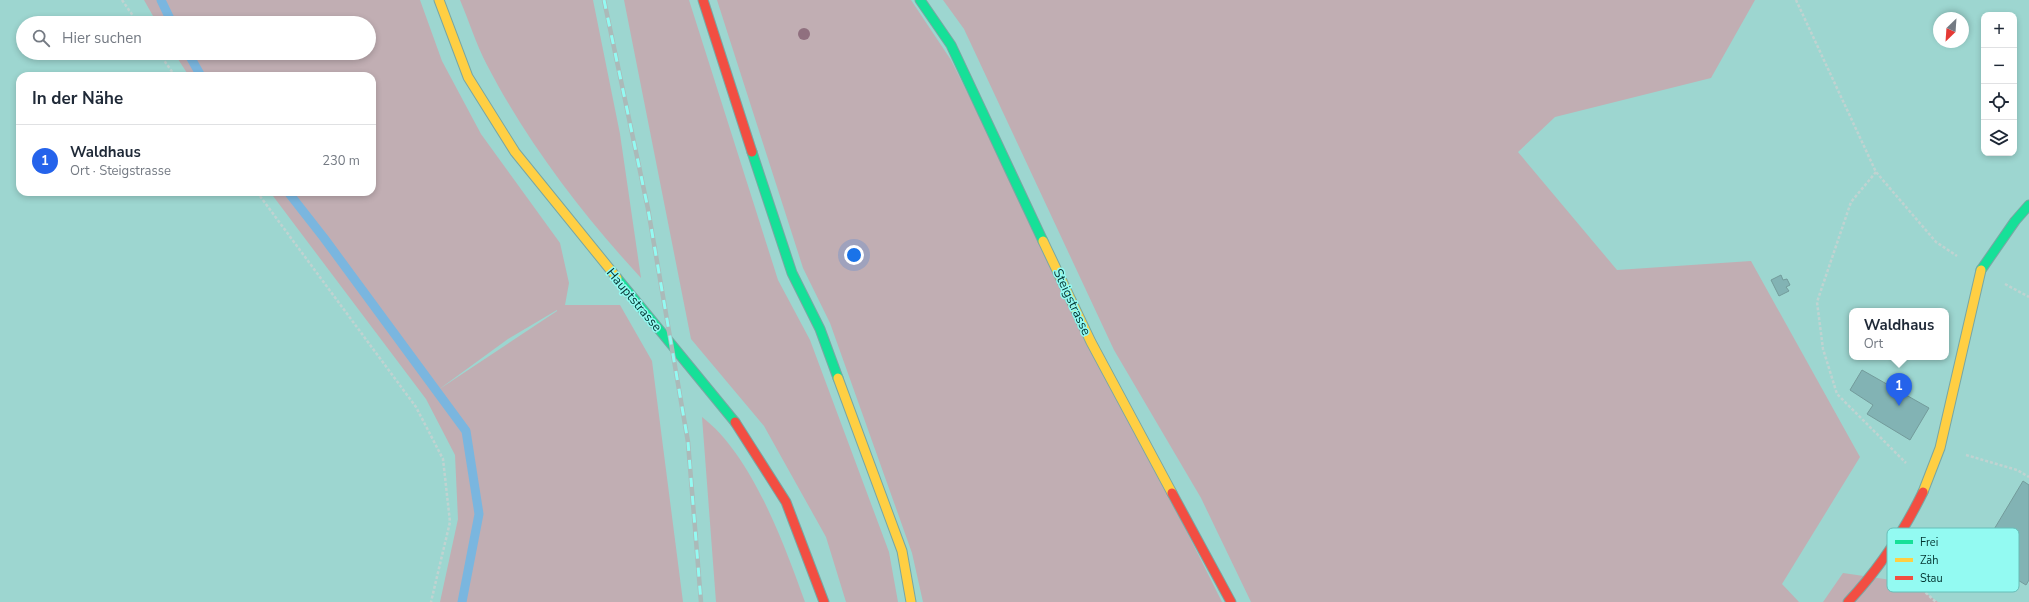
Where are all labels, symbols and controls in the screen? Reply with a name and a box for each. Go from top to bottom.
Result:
north arrow [1933,12,1969,48]
map controls [1981,12,2017,156]
button: + [1981,12,2017,48]
search box [16,16,376,60]
icon: search [30,27,52,49]
text: Hier suchen [62,28,142,48]
button: − [1981,48,2017,84]
button: locate [1981,84,2017,120]
text: In der Nähe [32,87,123,110]
button: layers [1981,120,2017,156]
text: Waldhaus [70,142,141,162]
text: 1 [41,152,49,170]
text: 230 m [322,152,360,170]
text: Ort · Steigstrasse [70,162,171,180]
your location [844,245,864,265]
street label: Hauptstrasse [602,264,666,336]
street label: Steigstrasse [1049,266,1095,338]
popup [1849,308,1949,360]
text: Waldhaus [1864,315,1934,335]
text: Ort [1864,335,1883,353]
pin: 1 [1886,373,1912,406]
legend [1887,528,2019,592]
text: Frei [1920,535,1938,550]
text: Zäh [1920,553,1938,568]
text: Stau [1920,571,1943,586]

